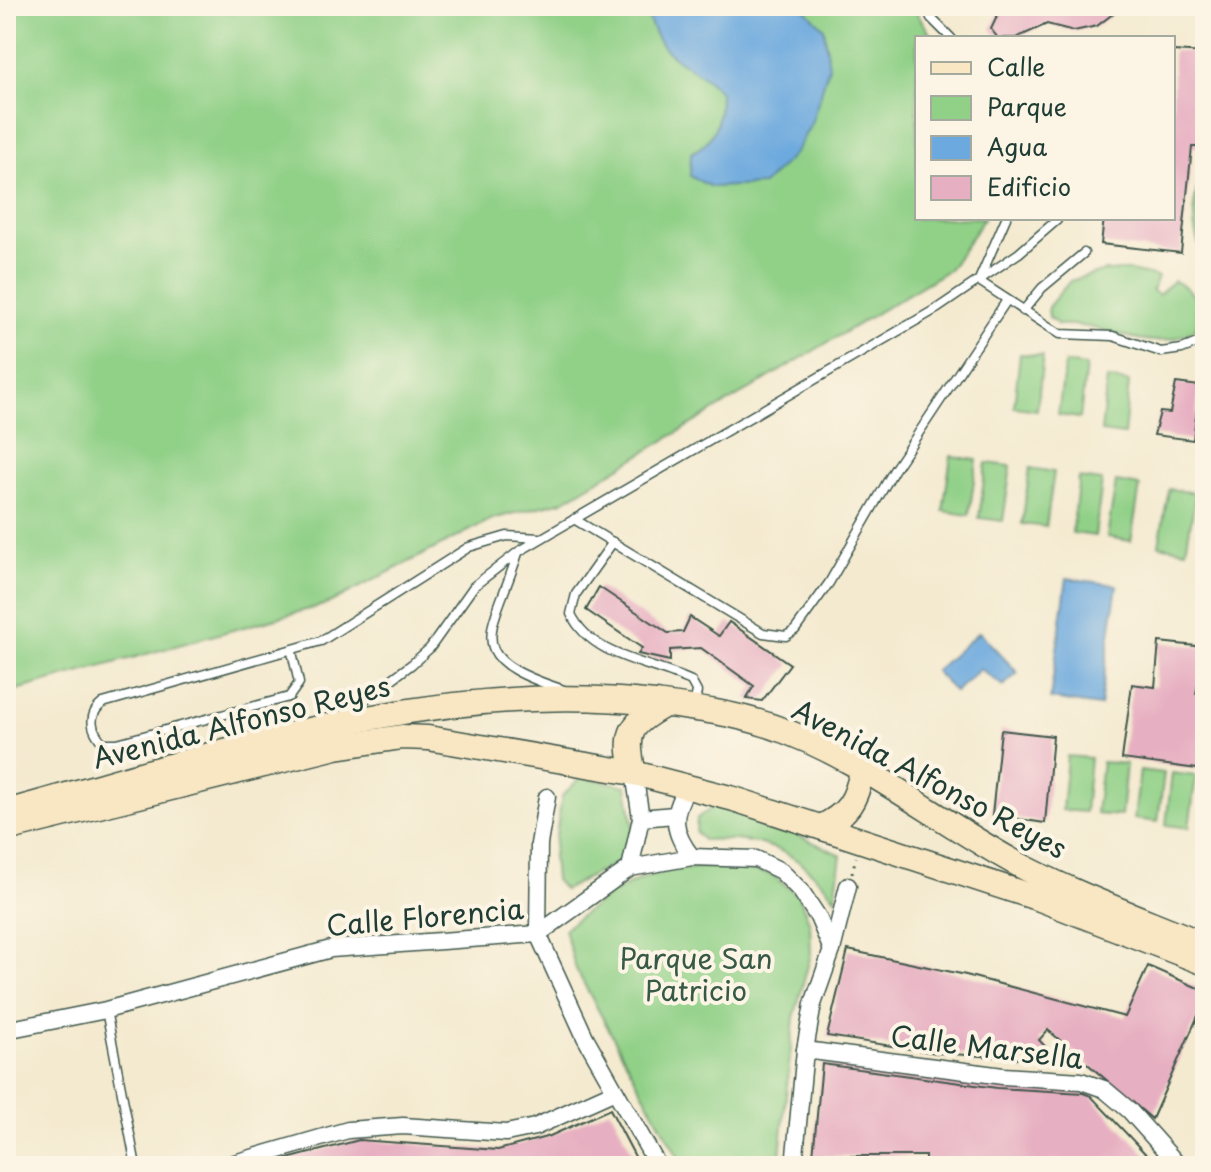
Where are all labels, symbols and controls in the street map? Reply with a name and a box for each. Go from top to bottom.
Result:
legend [915,36,1175,220]
text: Calle [987,48,1045,84]
text: Parque [987,88,1067,124]
text: Agua [987,128,1047,164]
text: Edificio [987,168,1071,204]
street label: Avenida Alfonso Reyes [88,663,394,779]
street label: Avenida Alfonso Reyes [785,687,1075,869]
street label: Calle Florencia [324,886,526,946]
park label: Parque San Patricio [619,936,773,1011]
street label: Calle Marsella [888,1013,1086,1079]

